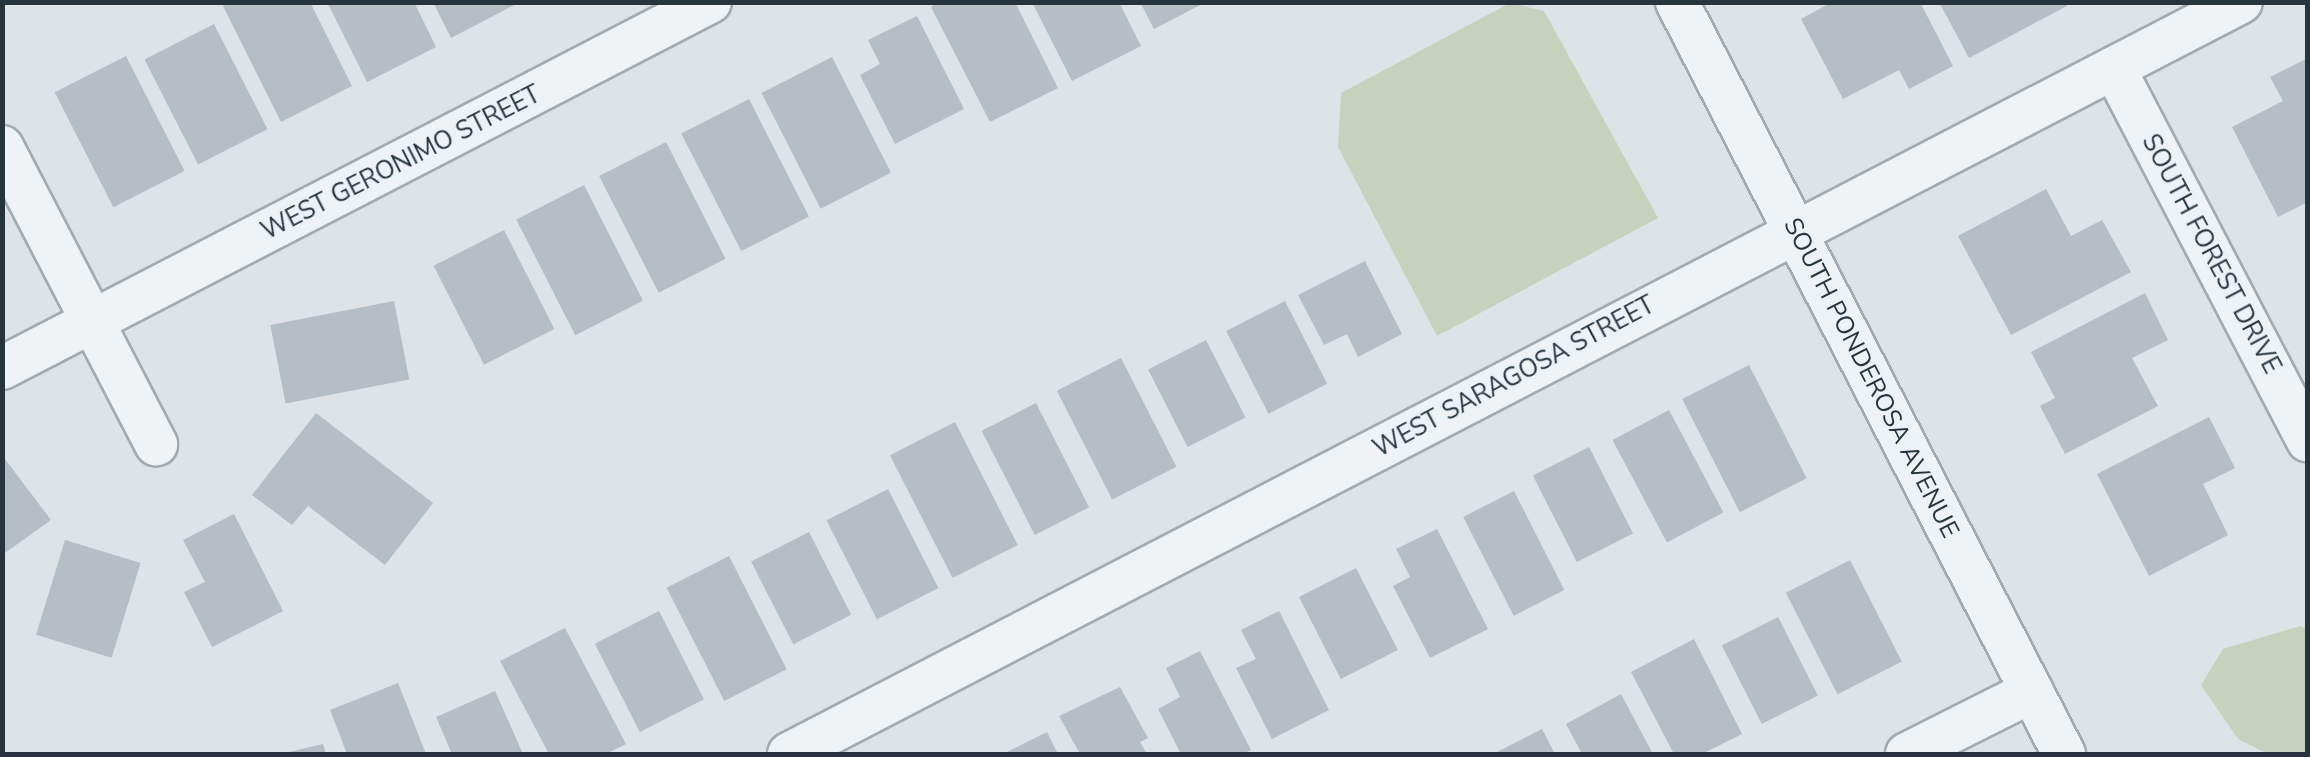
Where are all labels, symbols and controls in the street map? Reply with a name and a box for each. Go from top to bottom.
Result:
street label: WEST GERONIMO STREET [256,79,546,247]
street label: SOUTH FOREST DRIVE [2135,129,2287,379]
street label: SOUTH PONDEROSA AVENUE [1777,213,1965,543]
street label: WEST SARAGOSA STREET [1368,290,1660,464]

